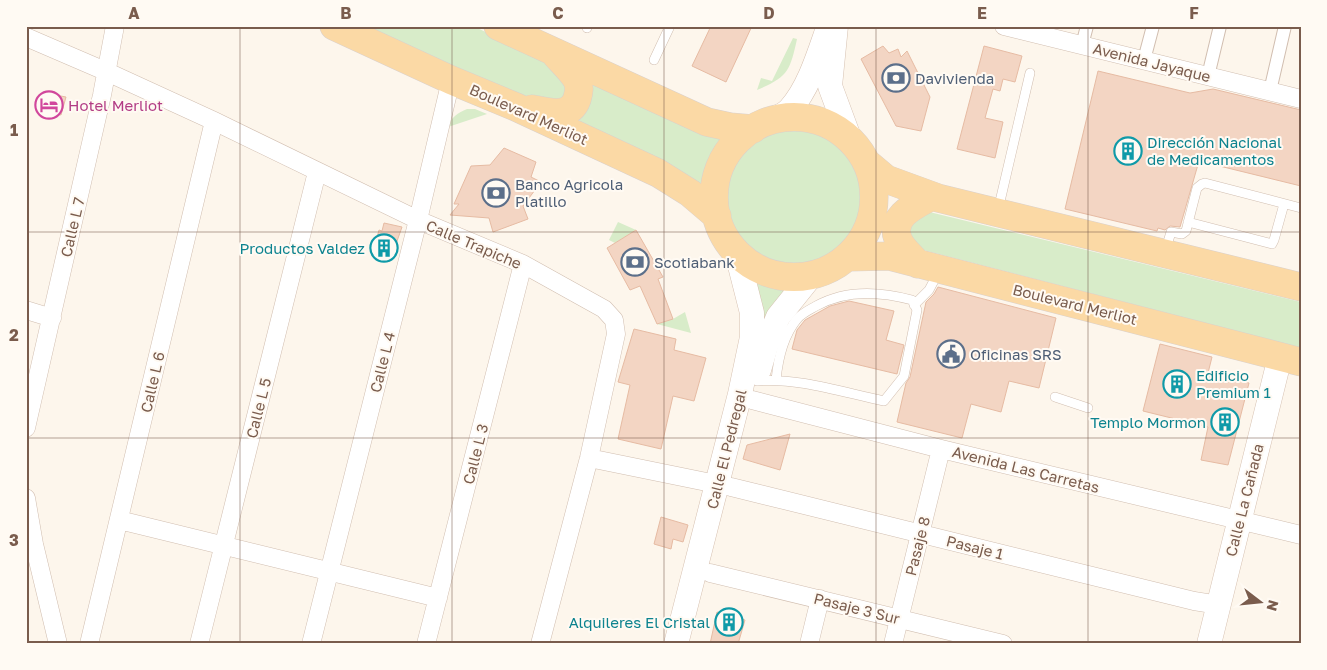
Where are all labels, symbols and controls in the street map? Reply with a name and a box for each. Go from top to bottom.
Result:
text: A [128,3,140,23]
text: B [340,3,352,23]
text: C [552,3,564,23]
text: D [763,3,775,23]
text: E [977,3,987,23]
text: F [1189,3,1199,23]
street label: Avenida Jayaque [1091,39,1213,85]
bank icon: Davivienda [881,63,911,93]
place label: Davivienda [915,69,994,87]
street label: Boulevard Merliot [467,80,591,148]
hotel icon: Hotel Merliot [34,90,64,120]
place label: Hotel Merliot [68,96,163,114]
text: 1 [10,120,18,140]
place label: Dirección Nacional de Medicamentos [1147,133,1282,168]
building icon: Dirección Nacional de Medicamentos [1113,136,1143,166]
place label: Banco Agricola Platillo [515,175,623,210]
bank icon: Banco Agricola Platillo [481,178,511,208]
street label: Calle L 7 [56,195,88,259]
street label: Calle Trapiche [424,216,525,272]
building icon: Productos Valdez [369,233,399,263]
place label: Productos Valdez [239,239,365,257]
bank icon: Scotiabank [620,247,650,277]
place label: Scotiabank [654,253,735,271]
street label: Boulevard Merliot [1011,280,1139,328]
text: 2 [9,325,19,345]
street label: Calle L 4 [366,330,398,394]
public building icon: Oficinas SRS [936,339,966,369]
place label: Oficinas SRS [970,345,1062,363]
street label: Calle L 6 [136,350,168,414]
place label: Edificio Premium 1 [1196,366,1271,401]
building icon: Edificio Premium 1 [1162,369,1192,399]
street label: Calle L 5 [242,376,274,440]
street label: Calle El Pedregal [702,387,750,511]
building icon: Templo Mormon [1210,407,1240,437]
place label: Templo Mormon [1090,413,1206,431]
street label: Calle L 3 [459,422,491,486]
street label: Avenida Las Carretas [951,442,1101,496]
street label: Calle La Cañada [1221,442,1267,558]
street label: Pasaje 8 [901,515,933,577]
text: 3 [9,530,19,550]
street label: Pasaje 1 [945,531,1005,563]
north arrow [1234,578,1284,628]
street label: Pasaje 3 Sur [812,589,902,627]
text: N [1263,598,1283,613]
building icon: Alquileres El Cristal [714,607,744,637]
place label: Alquileres El Cristal [569,613,710,631]

